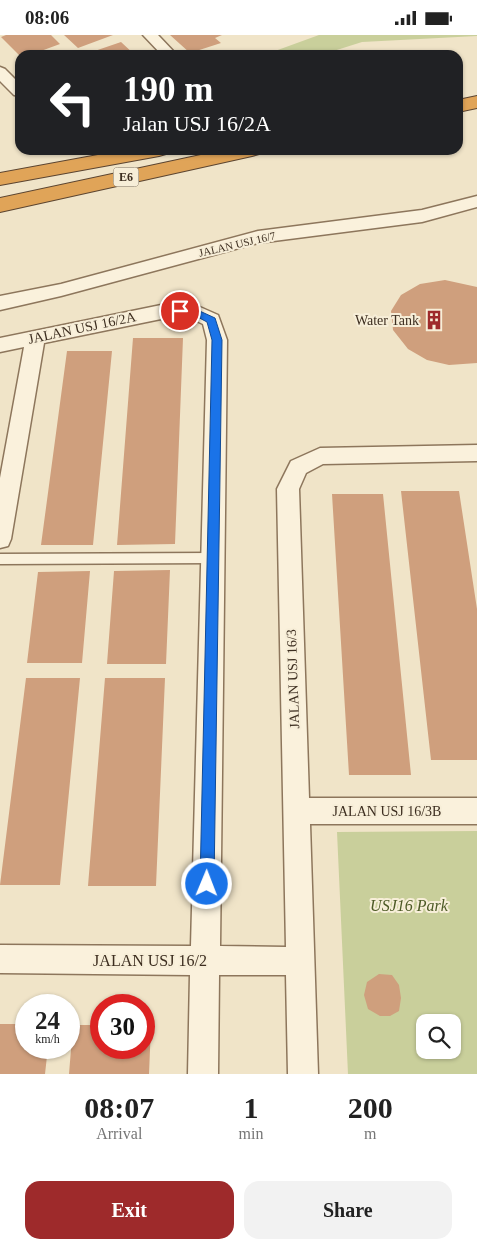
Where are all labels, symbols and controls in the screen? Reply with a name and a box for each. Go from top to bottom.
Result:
text: 08:06 [25,7,69,28]
icon: left [40,70,105,135]
text: 190 m [123,70,213,109]
text: Jalan USJ 16/2A [123,111,271,136]
road number: E6 [114,167,138,187]
street label: JALAN USJ 16/7 [198,229,277,259]
pin [159,290,201,332]
icon: arrive [166,297,194,325]
street label: JALAN USJ 16/2A [27,309,138,347]
building icon: Water Tank [423,309,445,331]
place label: Water Tank [355,313,419,328]
street label: JALAN USJ 16/3 [284,629,302,729]
street label: JALAN USJ 16/3B [333,804,441,819]
position arrow [180,857,232,909]
park label: USJ16 Park [370,897,449,914]
street label: JALAN USJ 16/2 [93,952,207,969]
speed limit sign: 30 [90,994,155,1059]
text: 24 [35,1007,60,1034]
map controls [416,1014,461,1059]
button: search [416,1014,461,1059]
text: km/h [35,1032,60,1046]
text: 08:07 [84,1091,154,1124]
text: 1 [243,1091,258,1124]
text: 200 [348,1091,393,1124]
text: Arrival [96,1125,142,1142]
text: min [239,1125,263,1142]
text: m [364,1125,376,1142]
button: Exit [25,1181,234,1239]
button: Share [244,1181,452,1239]

